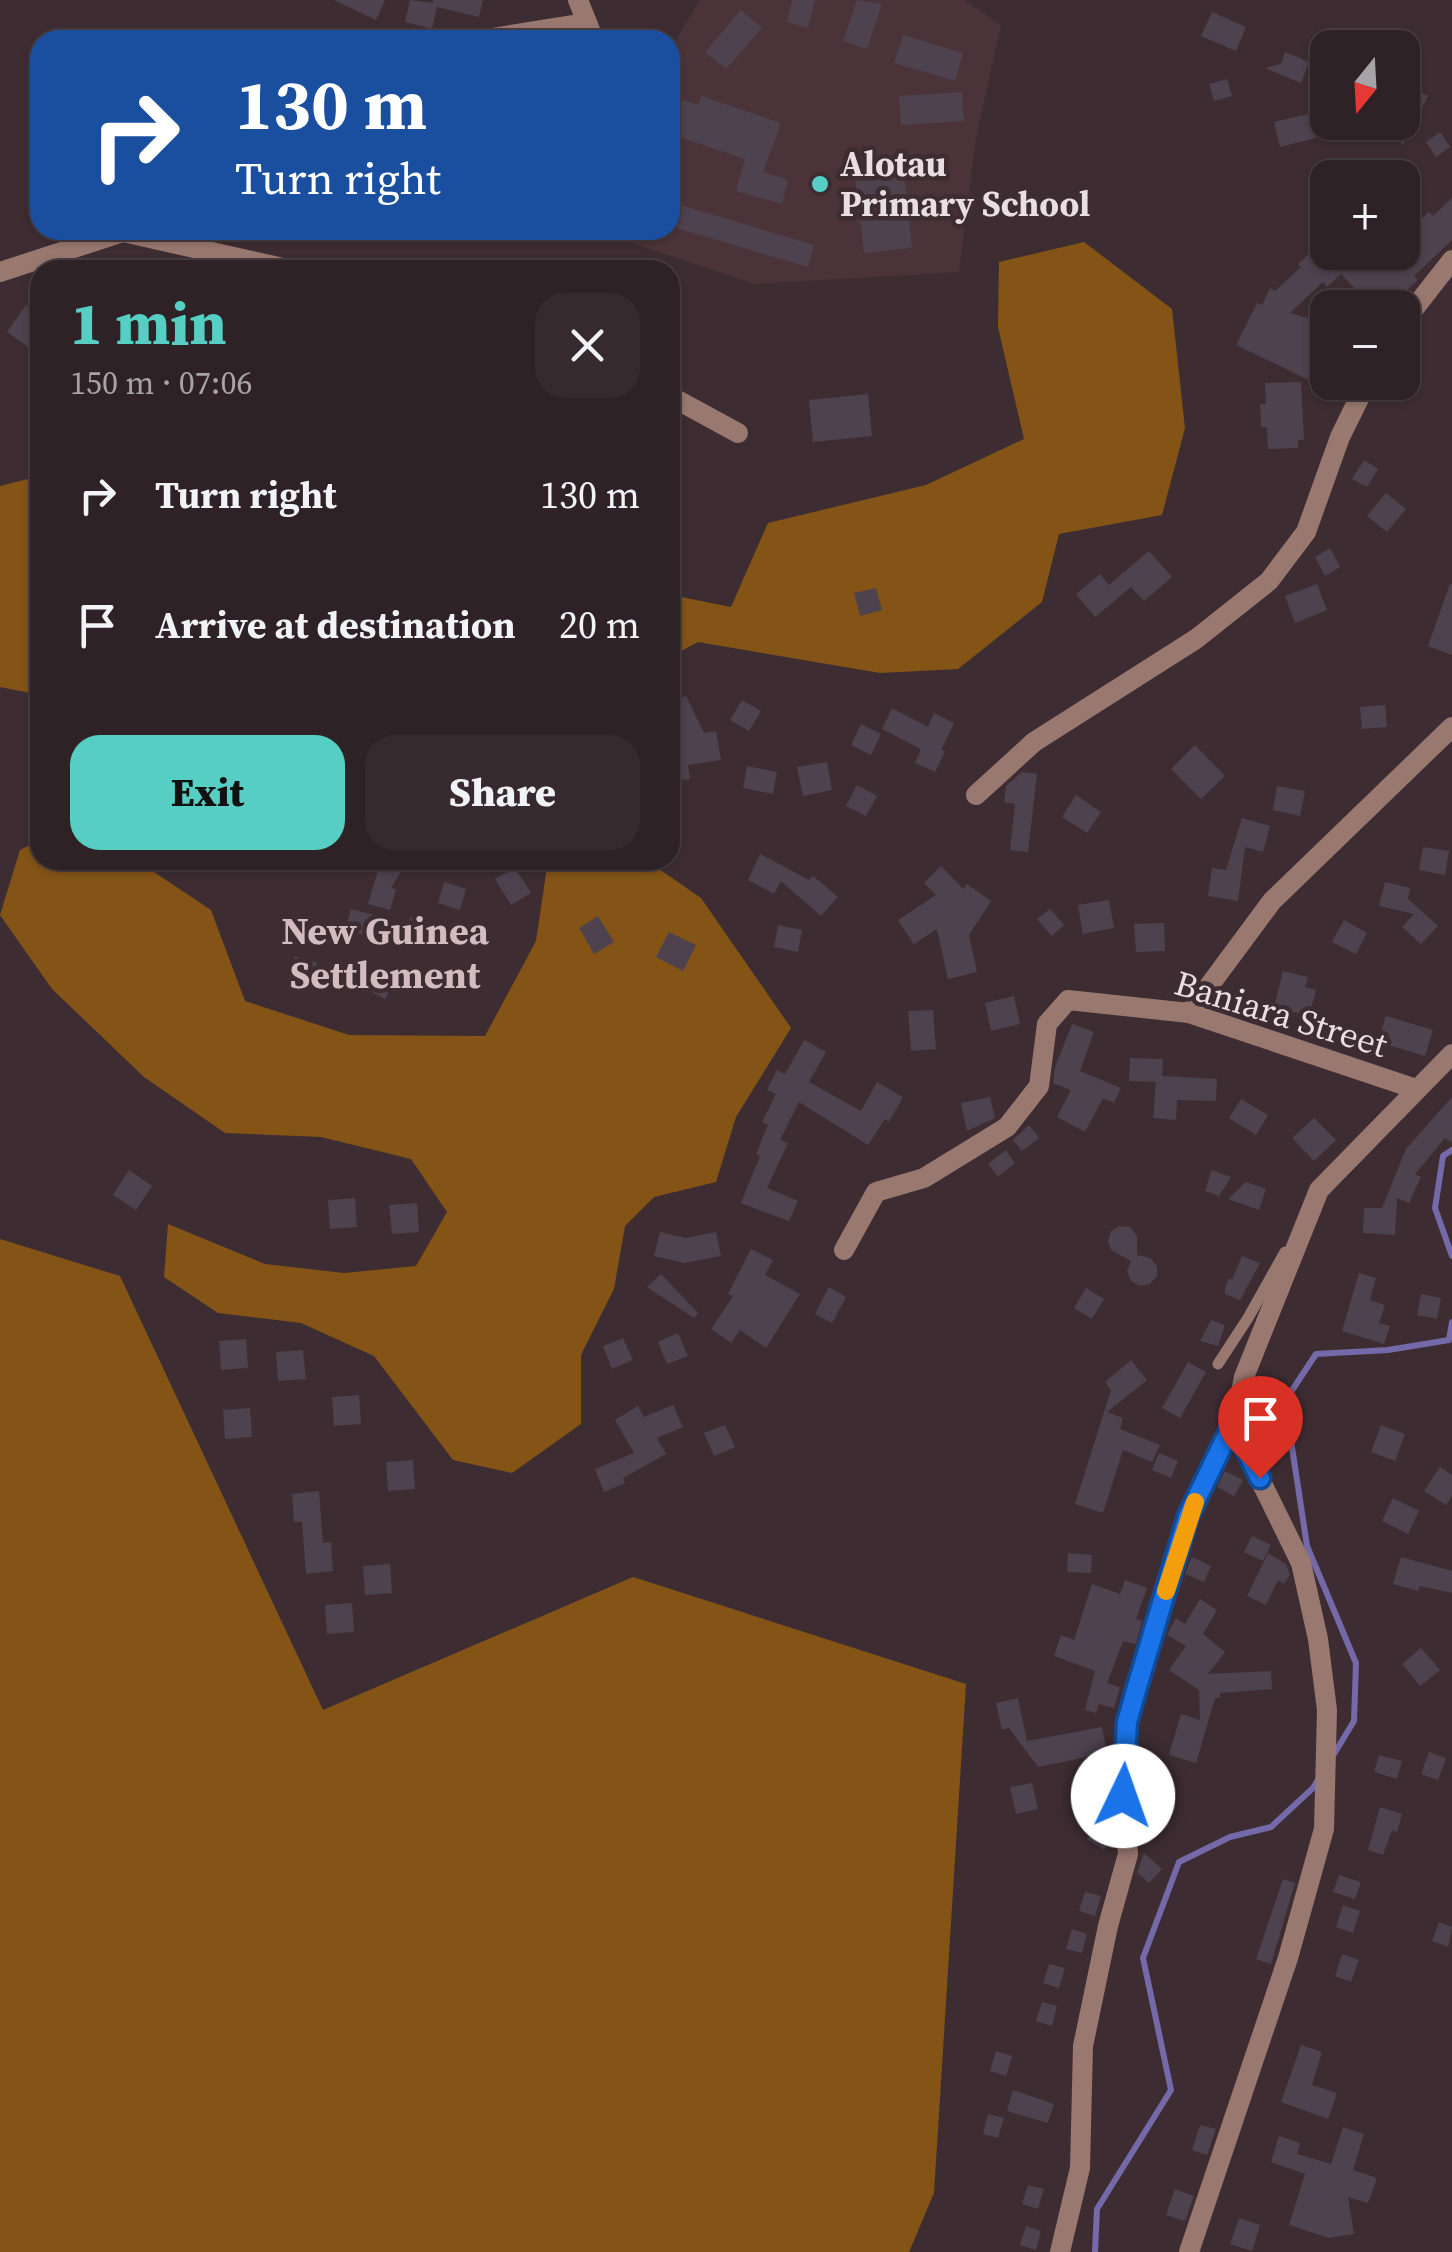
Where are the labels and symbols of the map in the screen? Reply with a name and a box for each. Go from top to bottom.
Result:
north arrow [1310,30,1420,140]
place label: Alotau Primary School [840,140,1090,228]
marker: Alotau Primary School [809,173,831,195]
district label: New Guinea Settlement [281,905,490,1001]
street label: Baniara Street [1169,959,1394,1069]
pin [1218,1376,1303,1479]
position arrow [1071,1744,1175,1848]

